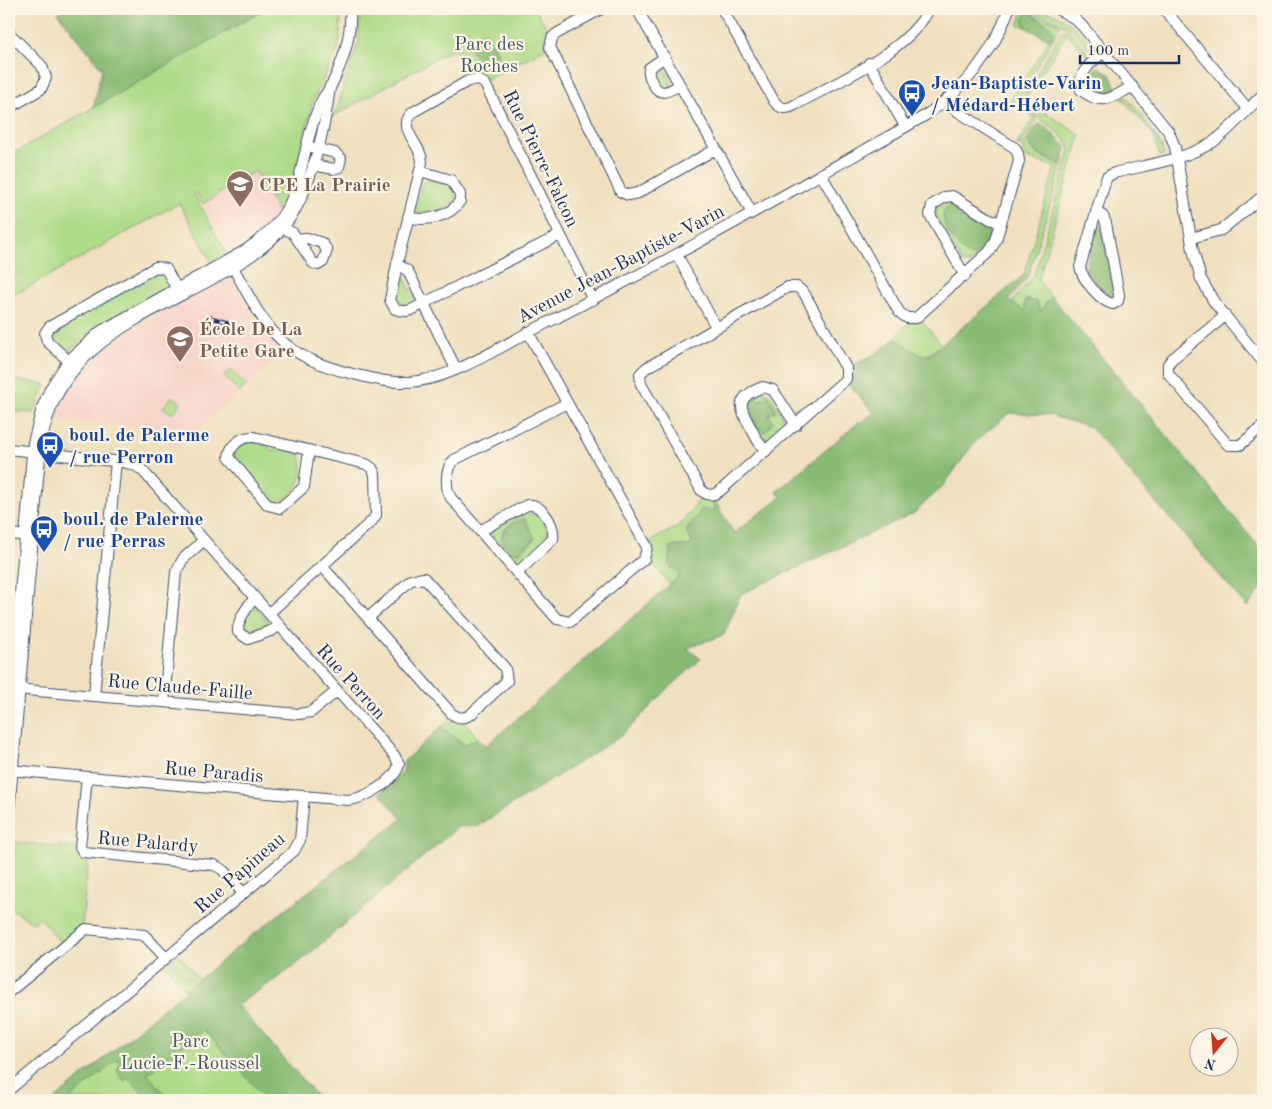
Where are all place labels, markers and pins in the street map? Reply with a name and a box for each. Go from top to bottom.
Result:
place label: Jean-Baptiste-Varin / Médard-Hébert [931,75,1102,116]
bus stop icon: Jean-Baptiste-Varin / Médard-Hébert [897,78,927,117]
school or university icon: CPE La Prairie [225,169,255,208]
place label: CPE La Prairie [259,177,391,196]
place label: École De La Petite Gare [199,317,303,362]
school or university icon: École De La Petite Gare [165,324,195,363]
place label: boul. de Palerme / rue Perron [69,427,209,468]
bus stop icon: boul. de Palerme / rue Perron [35,430,65,469]
place label: boul. de Palerme / rue Perras [63,511,203,552]
bus stop icon: boul. de Palerme / rue Perras [29,514,59,553]

